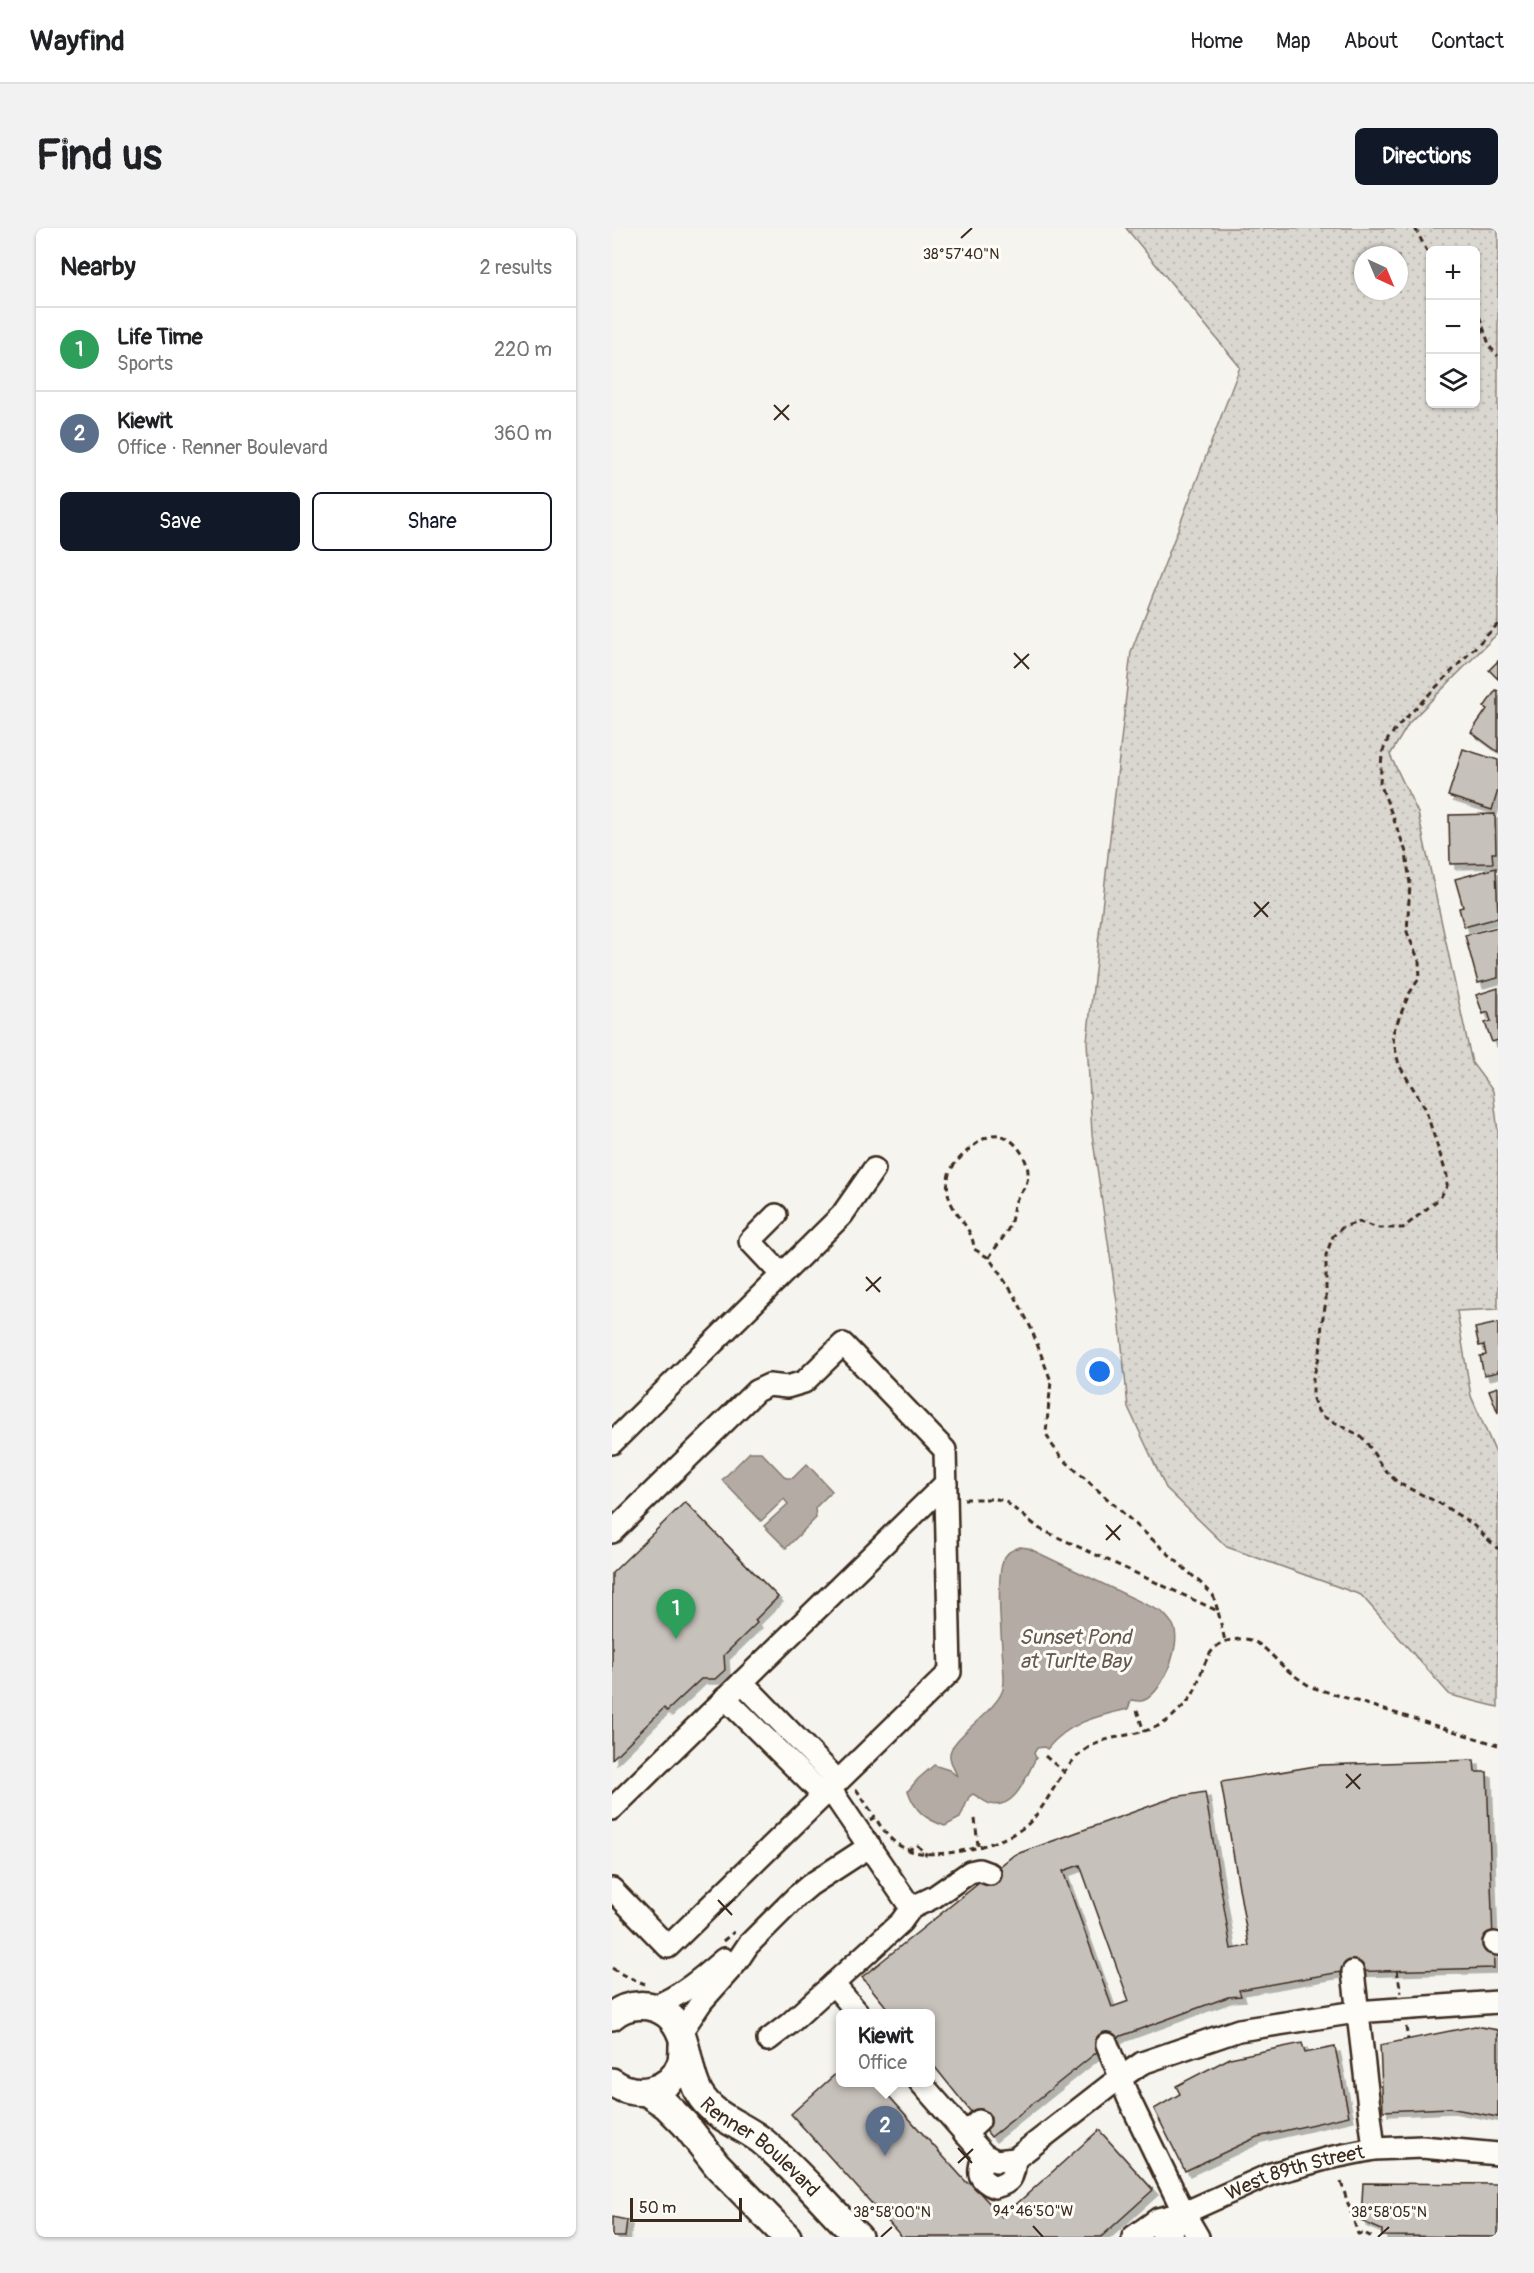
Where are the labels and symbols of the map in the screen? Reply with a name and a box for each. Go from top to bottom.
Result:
text: 38°57'40"N [923,245,999,264]
north arrow [1354,246,1408,300]
your location [1085,1357,1114,1386]
pin: 1 [656,1590,696,1639]
water label: Sunset Pond at Turlte Bay [1019,1624,1134,1675]
street label: Renner Boulevard [695,2092,825,2202]
pin: 2 [866,2106,904,2156]
street label: West 89th Street [1221,2139,1367,2206]
scale bar [630,2195,742,2222]
text: 94°46'50"W [993,2202,1074,2221]
text: 38°58'00"N [853,2203,931,2222]
text: 38°58'05"N [1351,2203,1427,2222]

